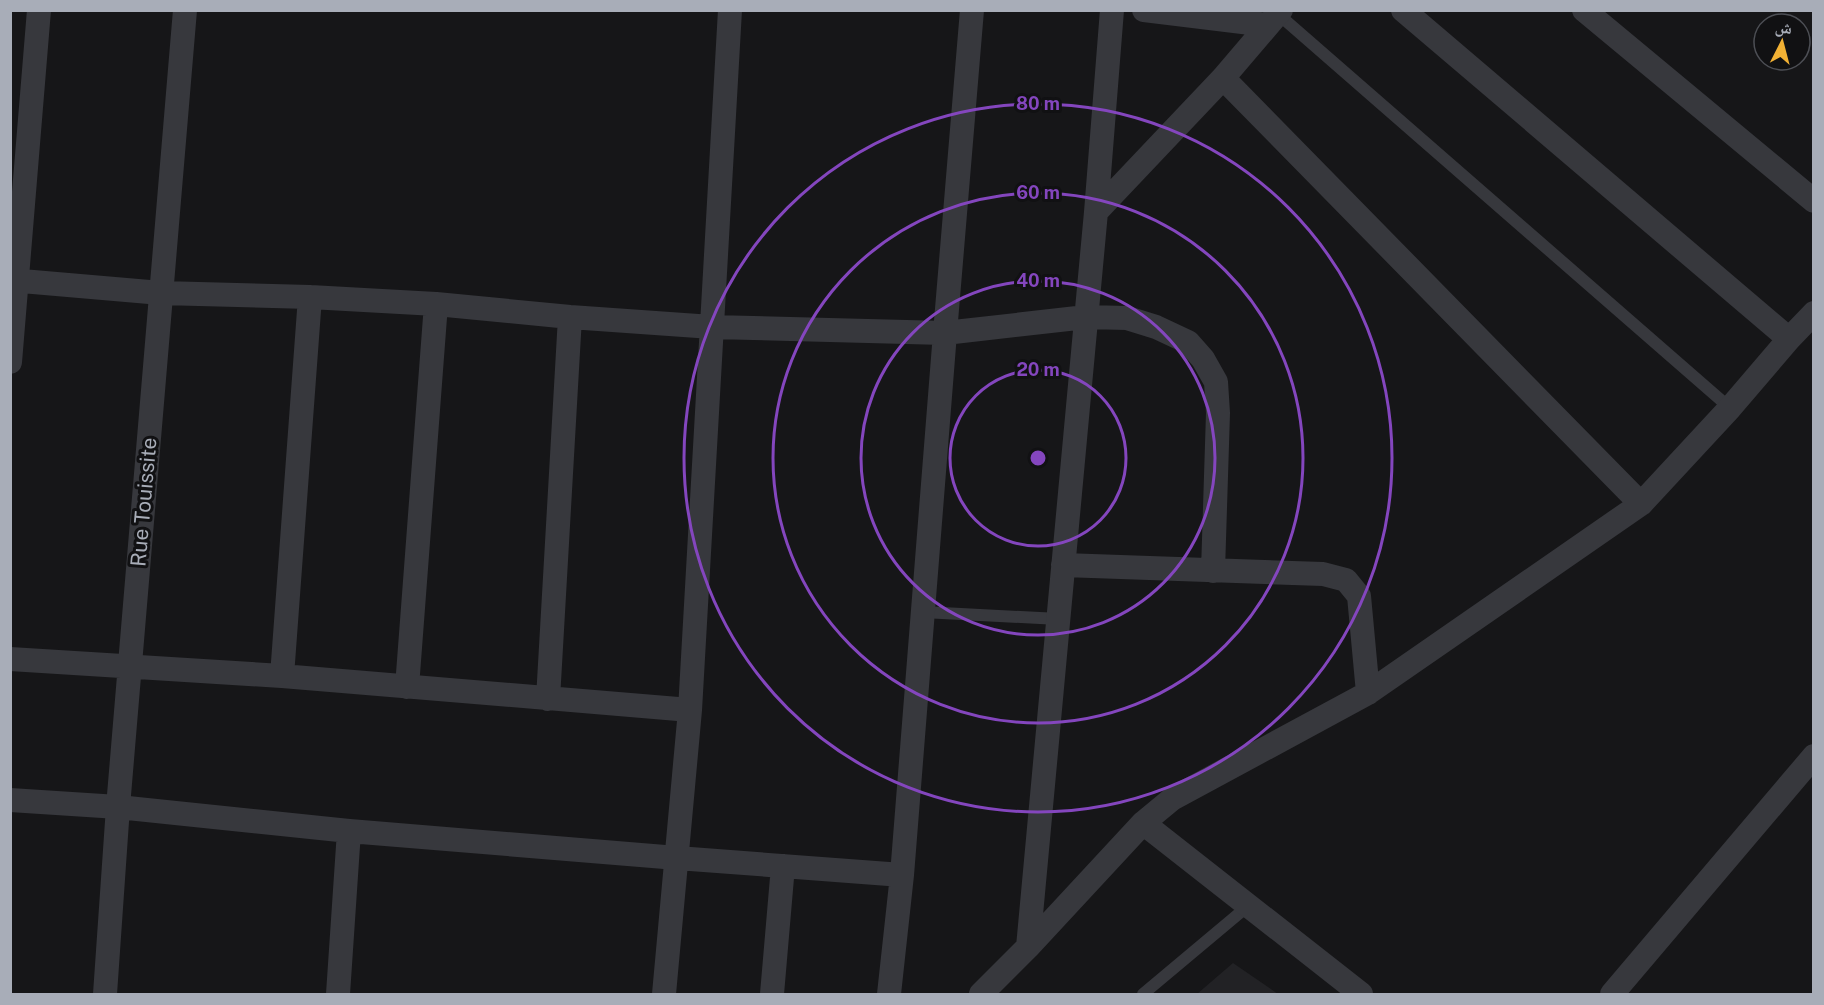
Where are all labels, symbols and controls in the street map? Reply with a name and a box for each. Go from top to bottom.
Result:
north arrow [1752,12,1812,72]
text: ش [1774,17,1793,38]
text: 80 m [1016,93,1060,114]
text: 60 m [1016,182,1060,203]
text: 40 m [1016,270,1060,291]
text: 20 m [1016,359,1060,380]
street label: Rue Touissite [125,436,162,568]
centre of rings [1028,448,1048,468]

